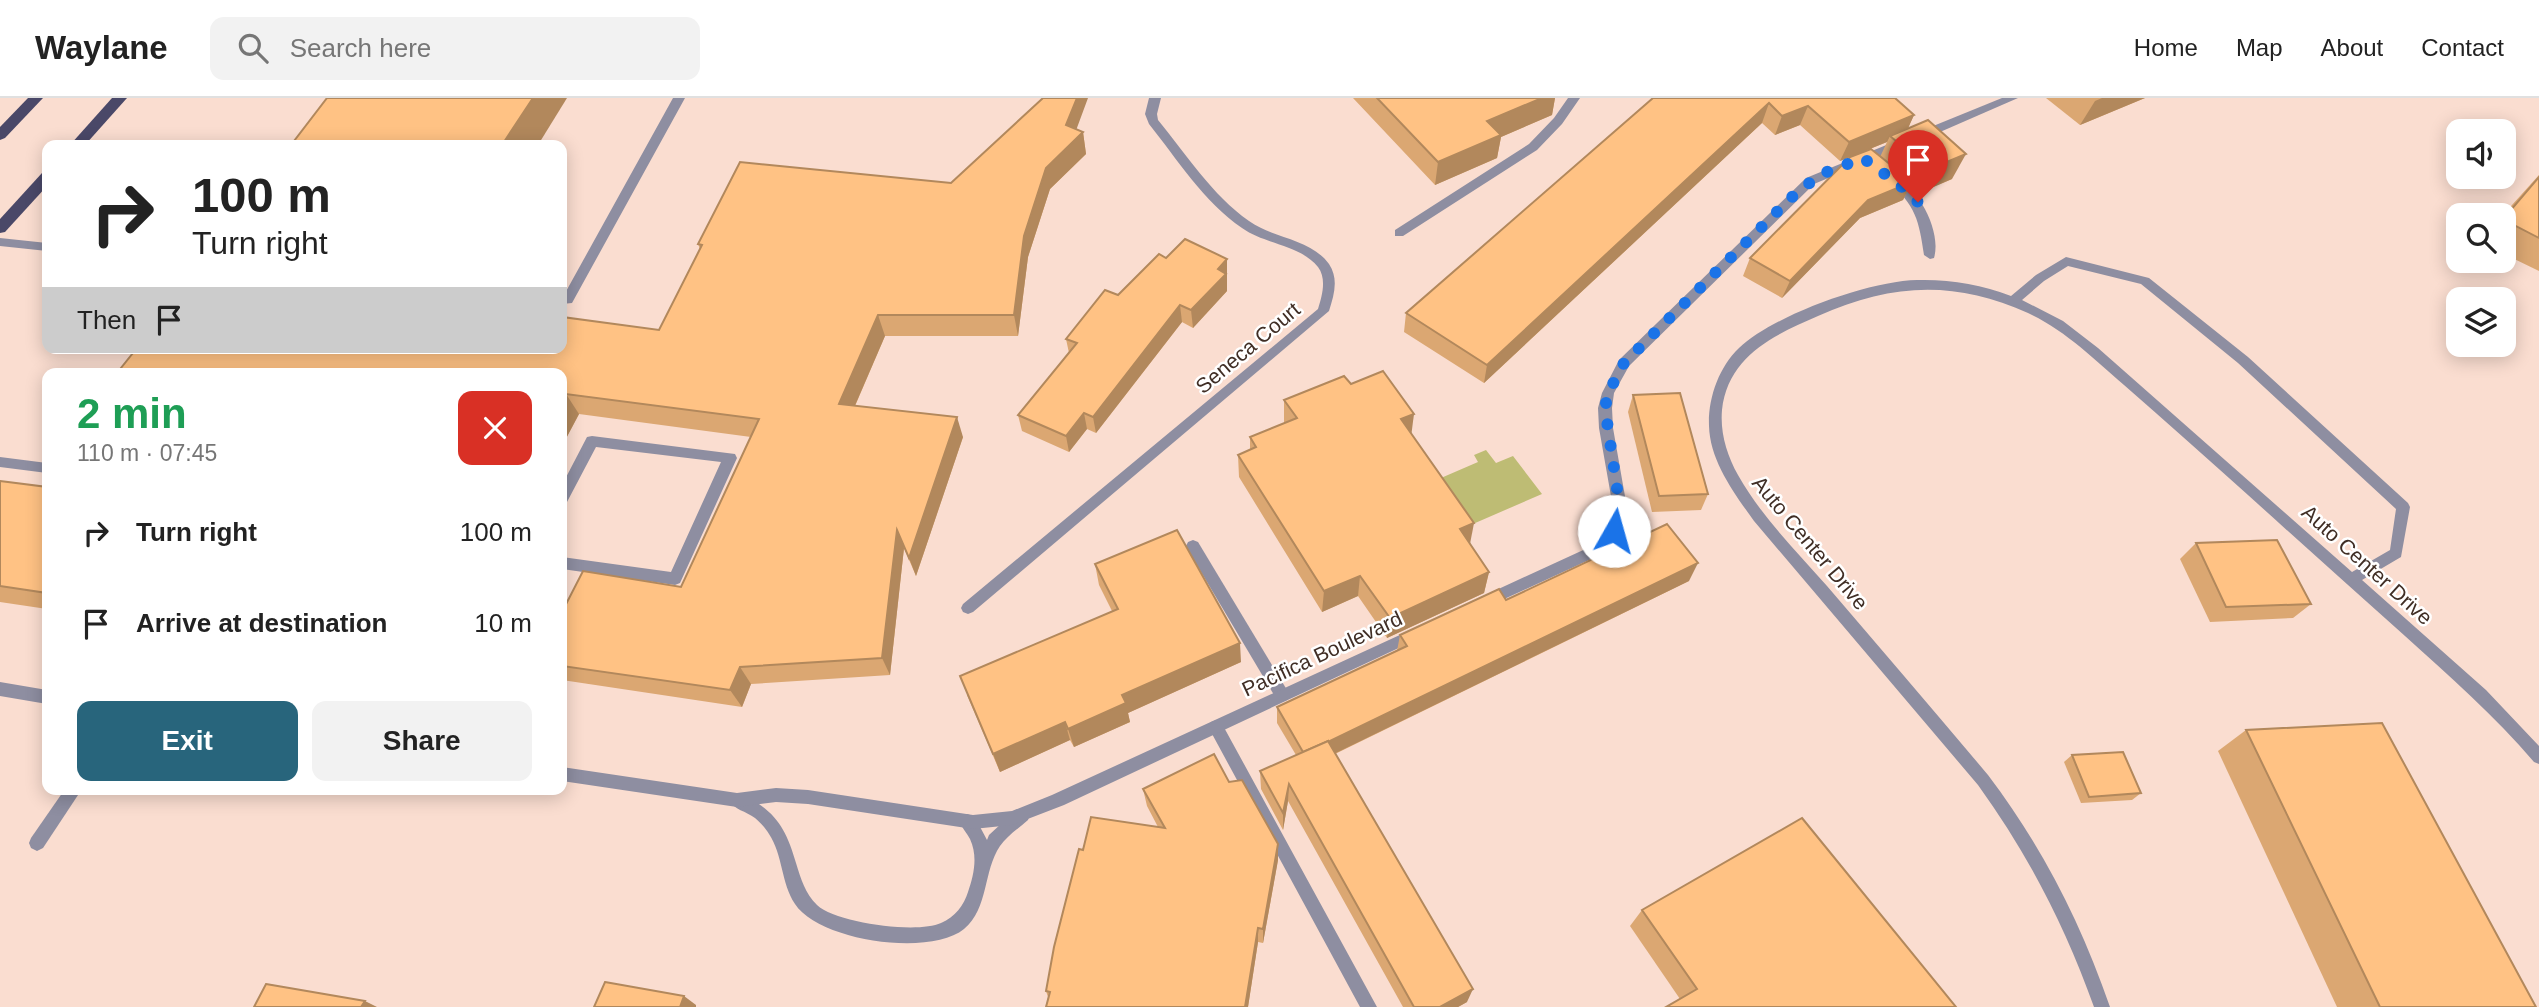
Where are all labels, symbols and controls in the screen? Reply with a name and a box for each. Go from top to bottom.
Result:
search box [210,17,700,80]
text: Waylane [35,29,168,66]
icon: search [234,29,272,67]
text: Search here [290,33,431,63]
text: Home [2134,34,2198,61]
text: Map [2236,34,2283,61]
text: About [2321,34,2383,61]
text: Contact [2421,34,2504,61]
map controls [2446,119,2516,357]
button: sound [2446,119,2516,189]
pin [1888,130,1948,202]
icon: arrive [1899,141,1937,179]
icon: right [77,168,168,259]
text: 100 m [192,168,331,222]
button: search [2446,203,2516,273]
text: Turn right [192,225,328,261]
button: layers [2446,287,2516,357]
street label: Seneca Court [1191,297,1304,398]
icon: arrive [150,301,188,339]
text: Then [77,305,136,335]
text: 2 min [77,390,187,437]
button: close [458,391,532,465]
text: 110 m · 07:45 [77,440,217,466]
street label: Auto Center Drive [1748,471,1873,614]
position arrow [1577,494,1651,568]
street label: Auto Center Drive [2298,500,2437,629]
icon: right [77,514,115,552]
text: Turn right [136,517,257,547]
text: 100 m [460,517,532,547]
icon: arrive [77,605,115,643]
street label: Pacifica Boulevard [1238,606,1405,701]
text: Arrive at destination [136,608,387,638]
text: 10 m [474,608,532,638]
button: Exit [77,701,298,781]
button: Share [312,701,532,781]

